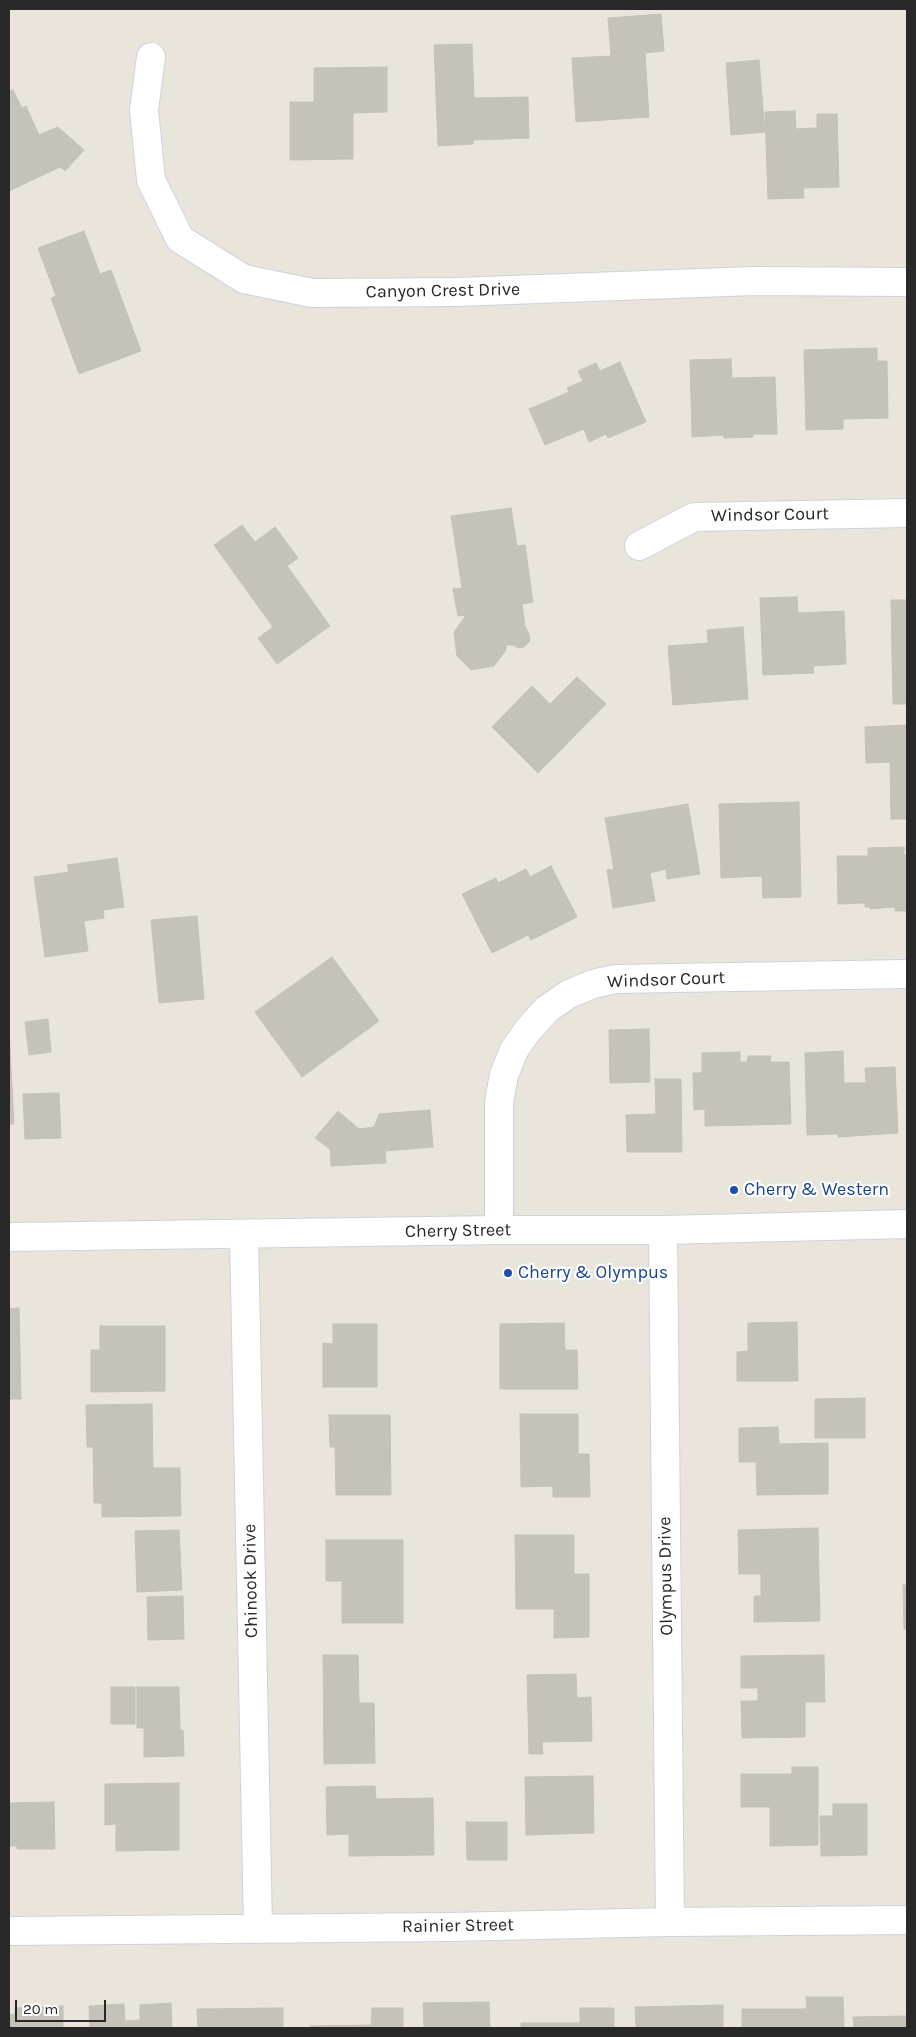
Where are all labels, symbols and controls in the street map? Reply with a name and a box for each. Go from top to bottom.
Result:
street label: Canyon Crest Drive [366,279,520,303]
street label: Windsor Court [711,503,829,527]
street label: Windsor Court [607,967,725,993]
place label: Cherry & Western [744,1179,889,1201]
marker: Cherry & Western [728,1184,740,1196]
street label: Cherry Street [405,1219,511,1243]
place label: Cherry & Olympus [518,1262,668,1284]
marker: Cherry & Olympus [502,1267,514,1279]
street label: Olympus Drive [654,1516,678,1636]
street label: Chinook Drive [239,1524,263,1638]
street label: Rainier Street [402,1914,514,1938]
scale bar [18,1990,109,2022]
text: 20 m [23,2000,58,2018]

